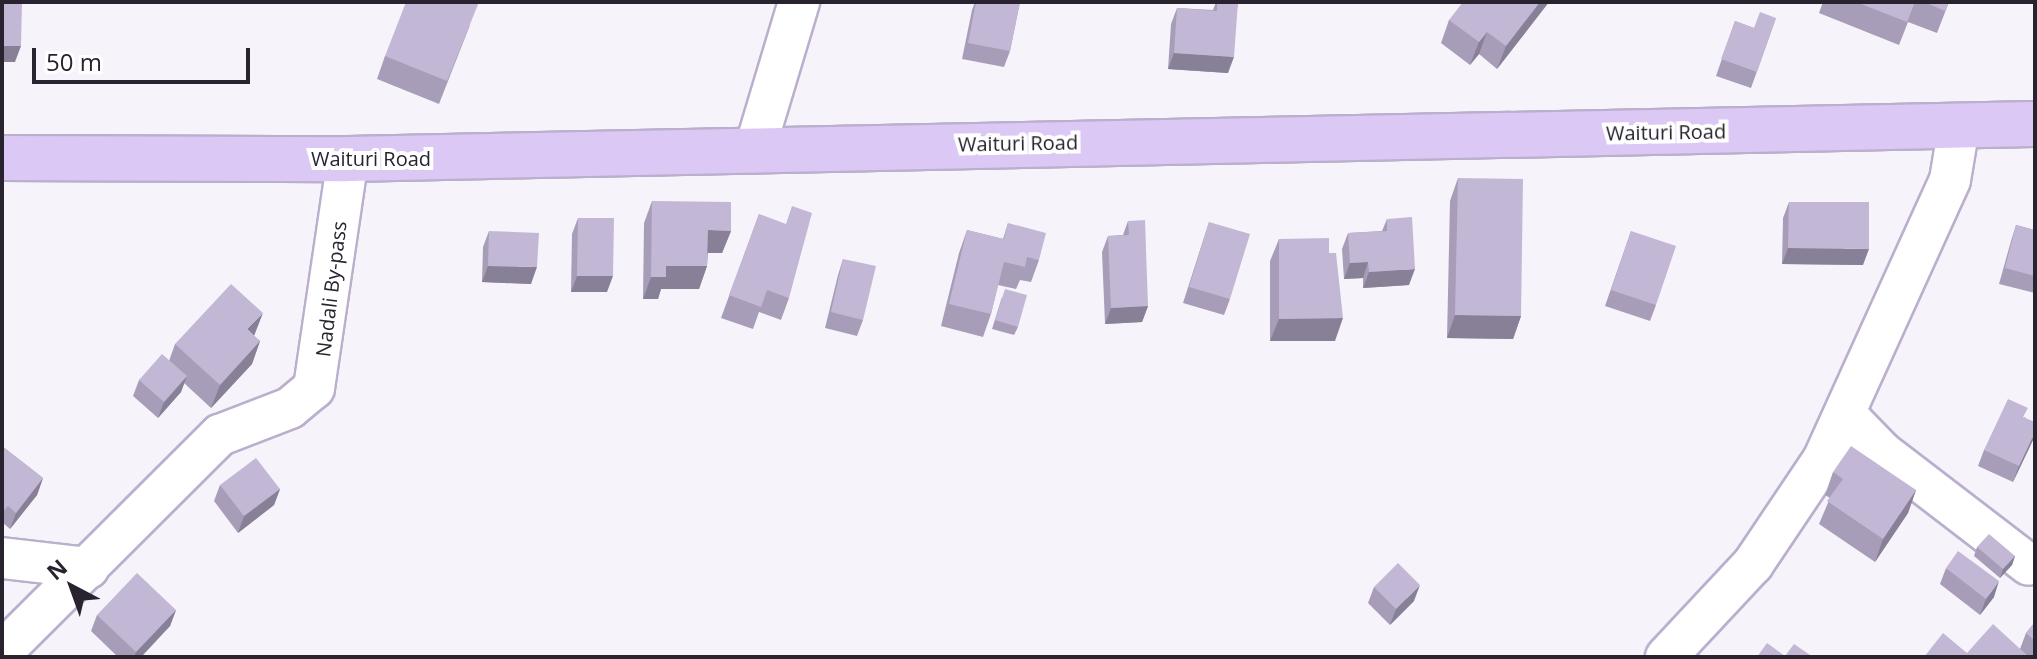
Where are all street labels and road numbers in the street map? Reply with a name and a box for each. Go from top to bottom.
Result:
street label: Waituri Road [1606,119,1726,145]
street label: Waituri Road [958,130,1078,156]
street label: Waituri Road [311,146,431,170]
street label: Nadali By-pass [311,220,351,358]

